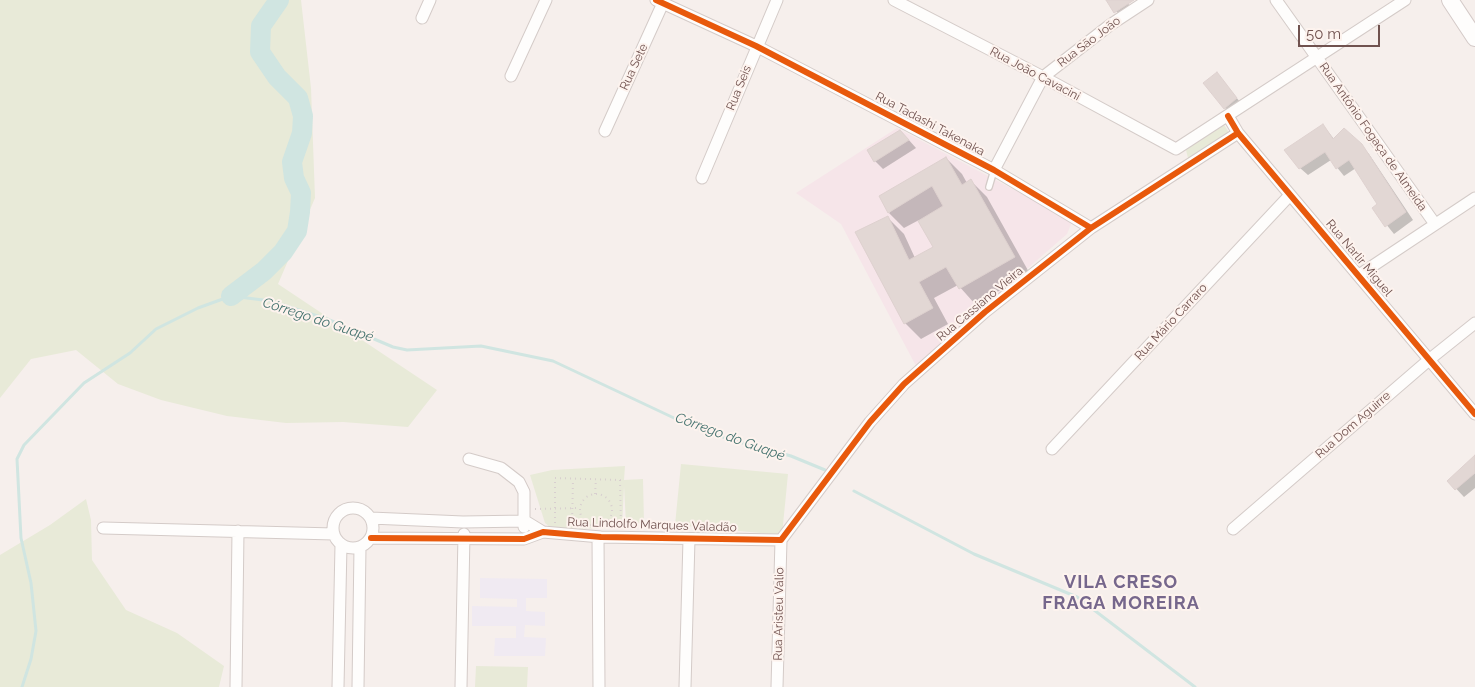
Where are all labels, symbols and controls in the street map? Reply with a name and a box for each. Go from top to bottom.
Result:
street label: Rua São João [1055,14,1123,70]
scale bar [1300,15,1382,47]
text: 50 m [1306,25,1341,43]
street label: Rua Sete [617,41,651,93]
street label: Rua João Cavacini [987,44,1083,104]
street label: Rua Antônio Fogaça de Almeida [1316,60,1430,214]
street label: Rua Seis [723,63,755,113]
street label: Rua Tadashi Takenaka [873,89,987,159]
street label: Rua Narlir Miguel [1323,217,1395,299]
street label: Rua Cassiano Vieira [934,264,1026,344]
street label: Rua Mário Carraro [1132,281,1210,363]
water label: Córrego do Guapé [260,294,376,346]
street label: Rua Dom Aguirre [1313,389,1393,461]
water label: Córrego do Guapé [673,409,787,465]
street label: Rua Lindolfo Marques Valadão [567,515,737,535]
street label: Rua Aristeu Valio [771,567,787,661]
district label: VILA CRESO FRAGA MOREIRA [1041,572,1201,614]

